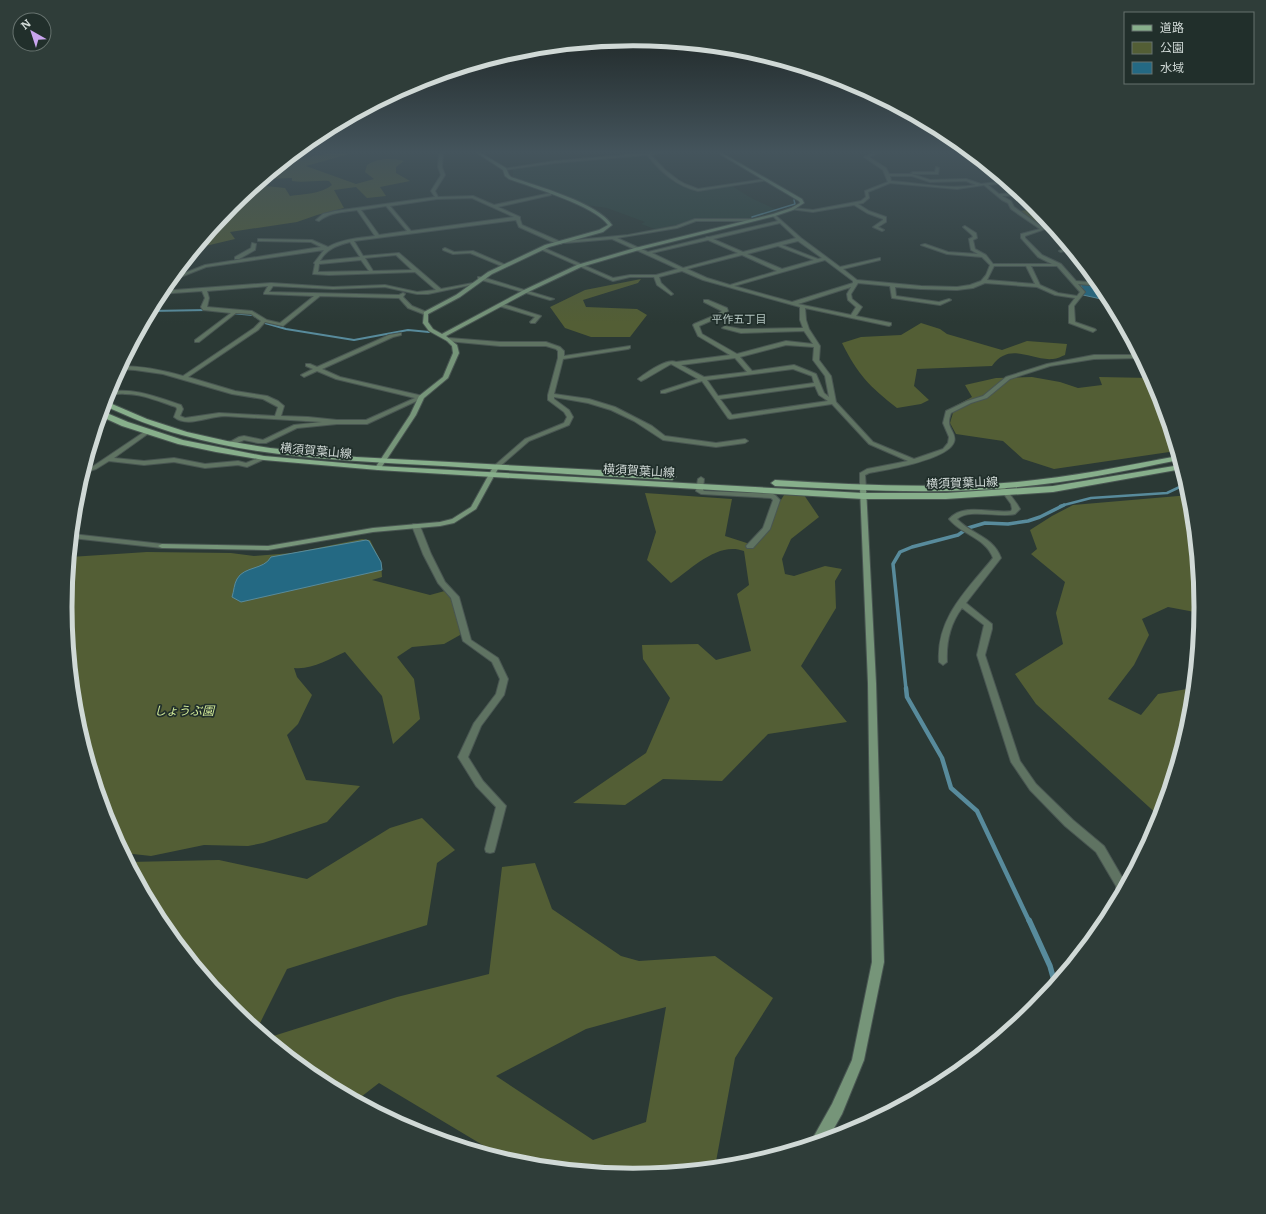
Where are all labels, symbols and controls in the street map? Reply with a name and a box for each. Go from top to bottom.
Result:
north arrow [12,12,52,52]
legend [1124,12,1254,84]
text: N [16,14,34,33]
text: 道路 [1160,18,1184,36]
text: 公園 [1160,38,1184,56]
text: 水域 [1160,58,1184,76]
district label: 平作五丁目 [712,310,767,326]
street label: 横須賀葉山線 [279,438,353,462]
street label: 横須賀葉山線 [603,459,675,481]
street label: 横須賀葉山線 [926,472,998,492]
park label: しょうぶ園 [154,701,216,719]

